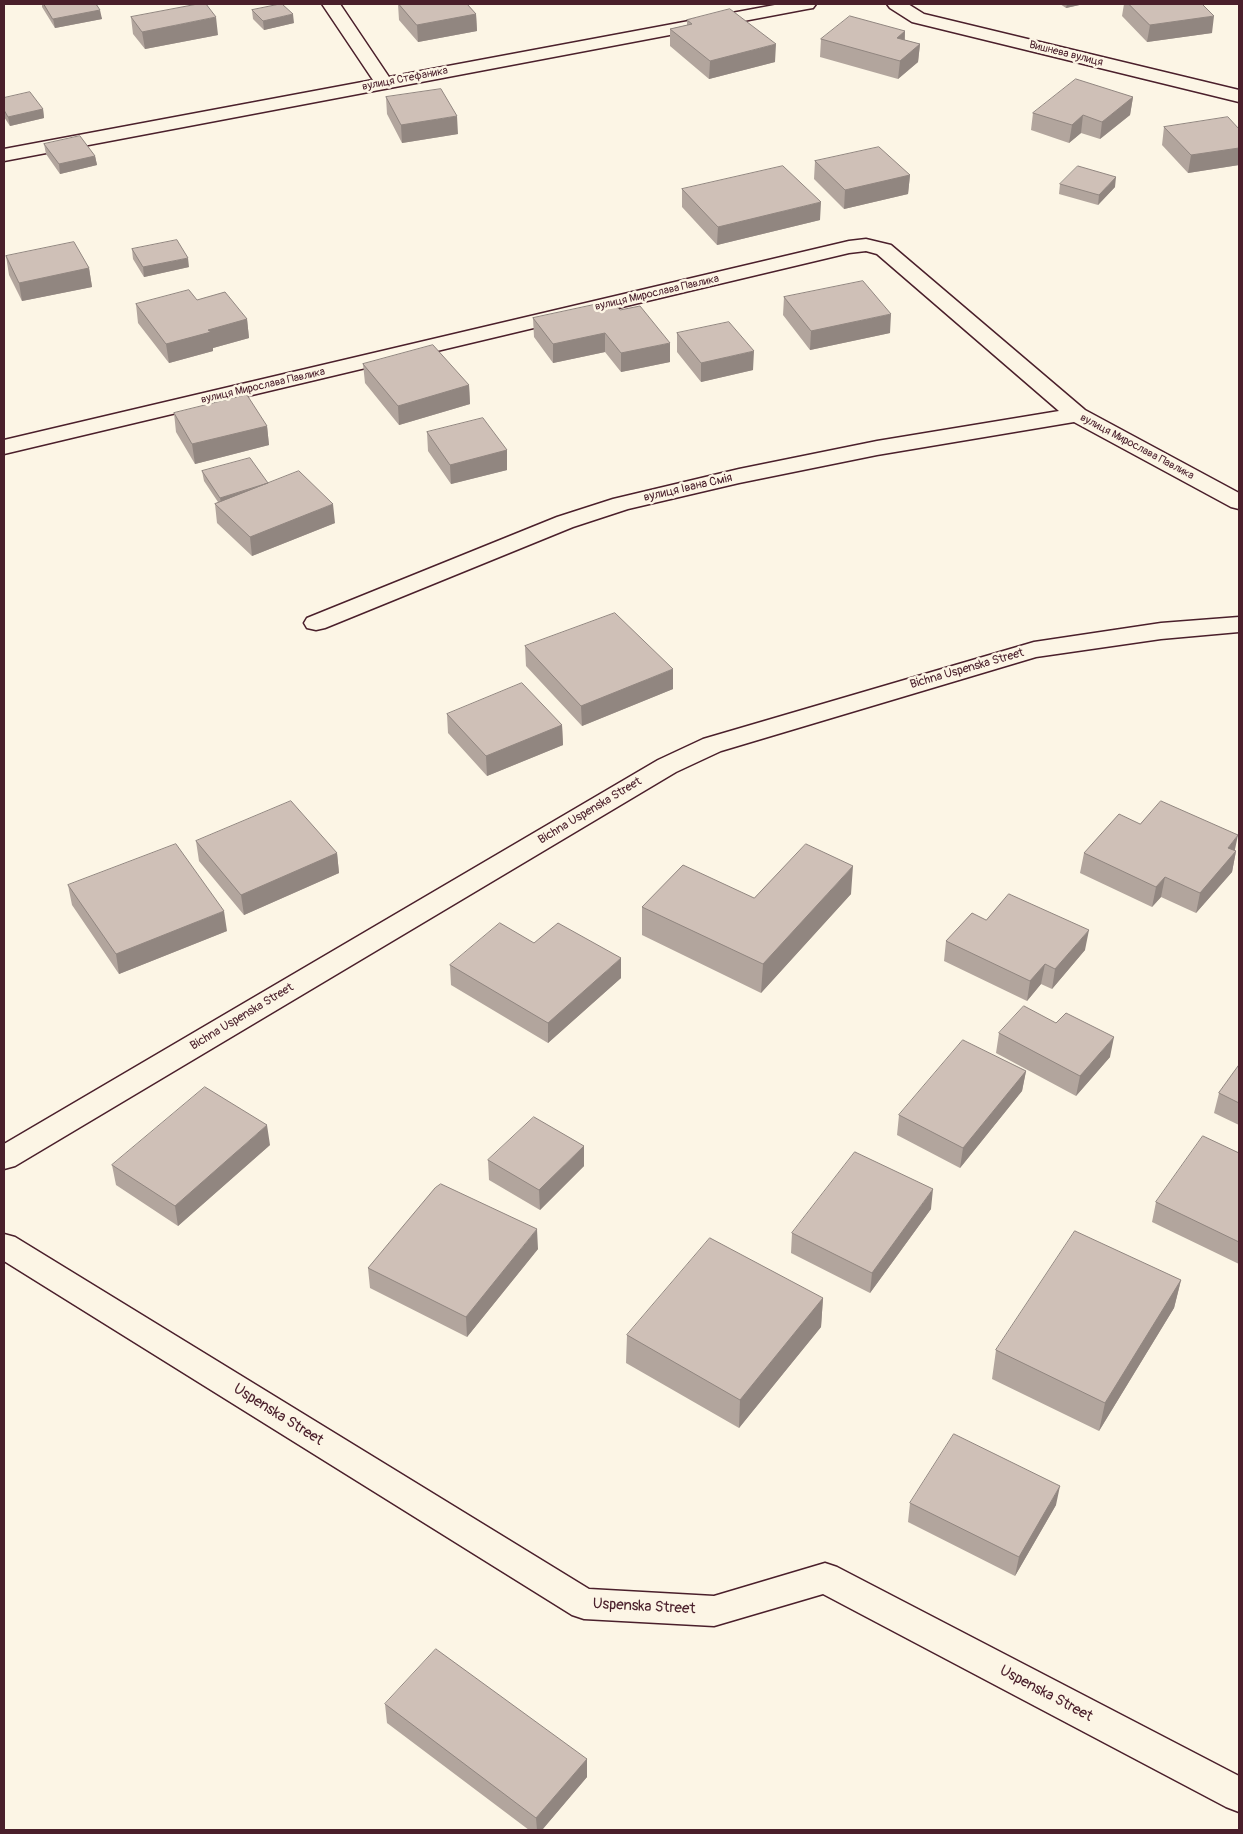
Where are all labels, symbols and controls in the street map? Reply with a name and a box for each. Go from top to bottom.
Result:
street label: Вишнева вулиця [1028,38,1104,70]
street label: вулиця Стефаника [361,64,449,94]
street label: вулиця Мирослава Павлика [594,272,720,314]
street label: вулиця Мирослава Павлика [200,365,326,407]
street label: вулиця Мирослава Павлика [1078,411,1196,483]
street label: вулиця Івана Смія [642,471,734,505]
street label: Bichna Uspenska Street [908,646,1026,692]
street label: Bichna Uspenska Street [536,774,644,848]
street label: Bichna Uspenska Street [188,980,296,1054]
street label: Uspenska Street [230,1380,326,1450]
street label: Uspenska Street [592,1595,696,1619]
street label: Uspenska Street [996,1662,1096,1726]

